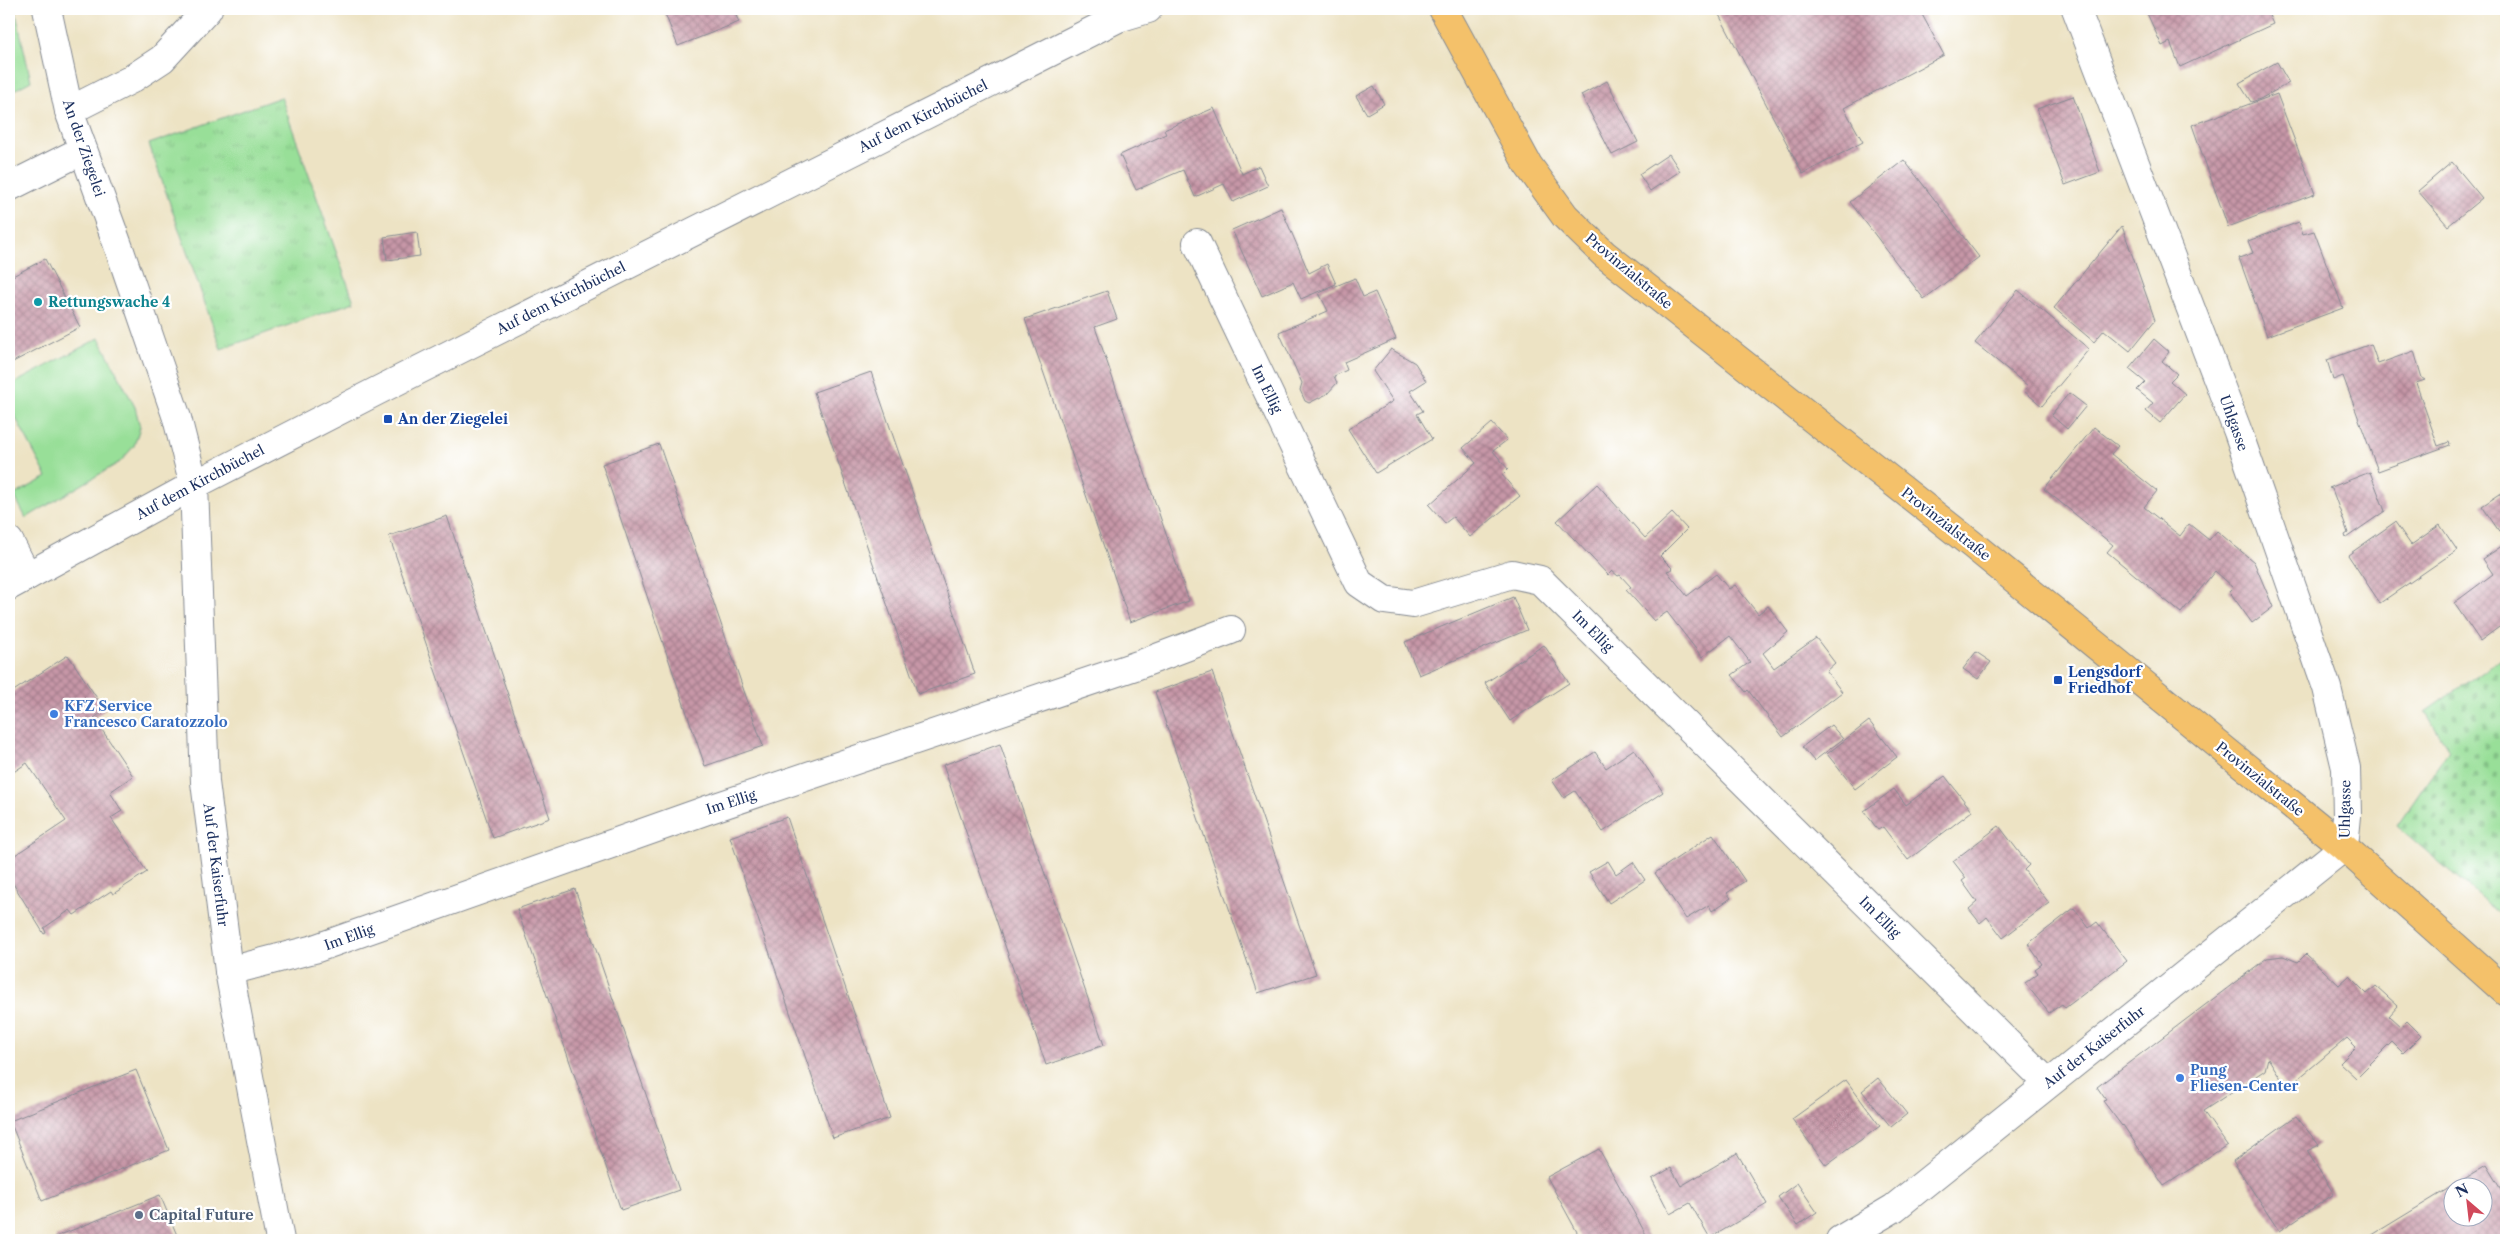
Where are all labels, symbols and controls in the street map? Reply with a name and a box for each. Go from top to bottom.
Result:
street label: Auf dem Kirchbüchel [854,76,991,157]
street label: An der Ziegelei [59,96,109,199]
street label: Provinzialstraße [1582,229,1676,313]
street label: Auf dem Kirchbüchel [492,258,629,339]
place label: Rettungswache 4 [48,293,170,311]
marker: Rettungswache 4 [32,296,44,308]
street label: Im Ellig [1248,362,1287,417]
street label: Uhlgasse [2216,392,2253,454]
place label: An der Ziegelei [397,410,508,428]
marker: An der Ziegelei [382,413,394,425]
street label: Auf dem Kirchbüchel [132,441,267,524]
street label: Provinzialstraße [1898,484,1994,565]
street label: Im Ellig [1568,606,1618,656]
place label: Lengsdorf Friedhof [2068,663,2143,697]
marker: Lengsdorf Friedhof [2052,674,2064,686]
place label: KFZ Service Francesco Caratozzolo [64,697,228,731]
marker: KFZ Service Francesco Caratozzolo [48,708,60,720]
street label: Provinzialstraße [2212,738,2308,820]
street label: Uhlgasse [2335,779,2355,838]
street label: Im Ellig [704,785,759,819]
street label: Auf der Kaiserfuhr [199,801,232,928]
street label: Im Ellig [1855,892,1905,942]
street label: Im Ellig [322,919,377,954]
street label: Auf der Kaiserfuhr [2039,1002,2148,1093]
place label: Pung Fliesen-Center [2190,1061,2299,1095]
marker: Pung Fliesen-Center [2174,1072,2186,1084]
north arrow [2442,1176,2492,1226]
text: N [2452,1180,2471,1201]
place label: Capital Future [149,1206,254,1224]
marker: Capital Future [133,1209,145,1221]

